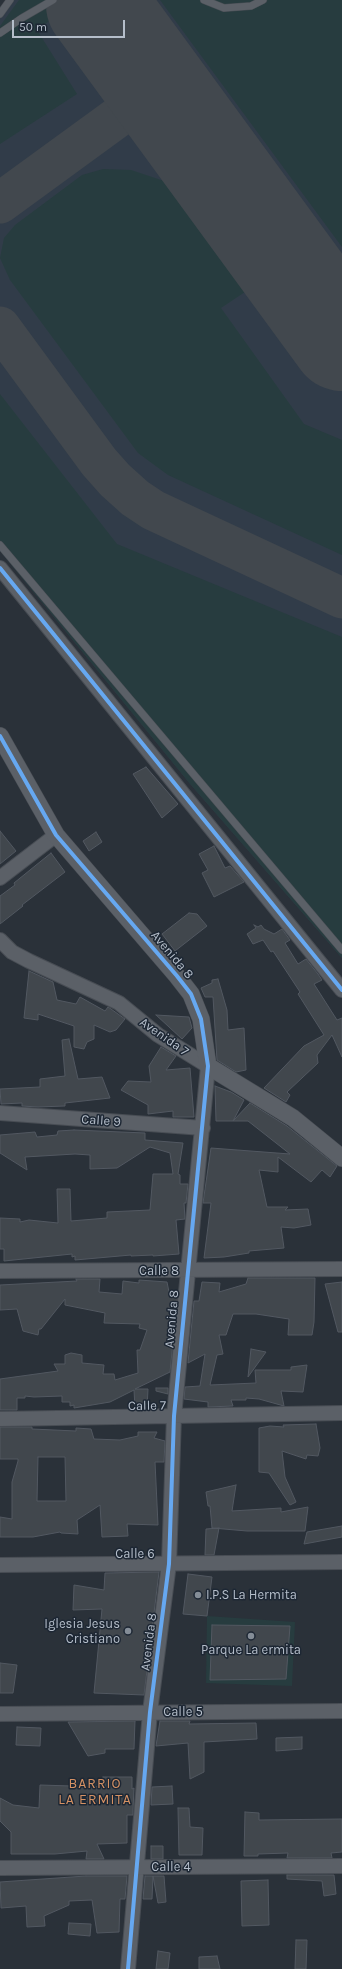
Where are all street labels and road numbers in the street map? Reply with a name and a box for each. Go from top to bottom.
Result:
street label: Avenida 8 [147,928,197,982]
street label: Avenida 7 [137,1015,191,1059]
street label: Calle 9 [81,1112,121,1130]
street label: Calle 8 [139,1263,179,1279]
street label: Avenida 8 [162,1289,182,1349]
street label: Calle 7 [128,1398,166,1414]
street label: Calle 6 [115,1546,155,1562]
street label: Avenida 8 [138,1612,160,1672]
street label: Calle 5 [163,1704,203,1720]
street label: Calle 4 [151,1859,191,1875]

